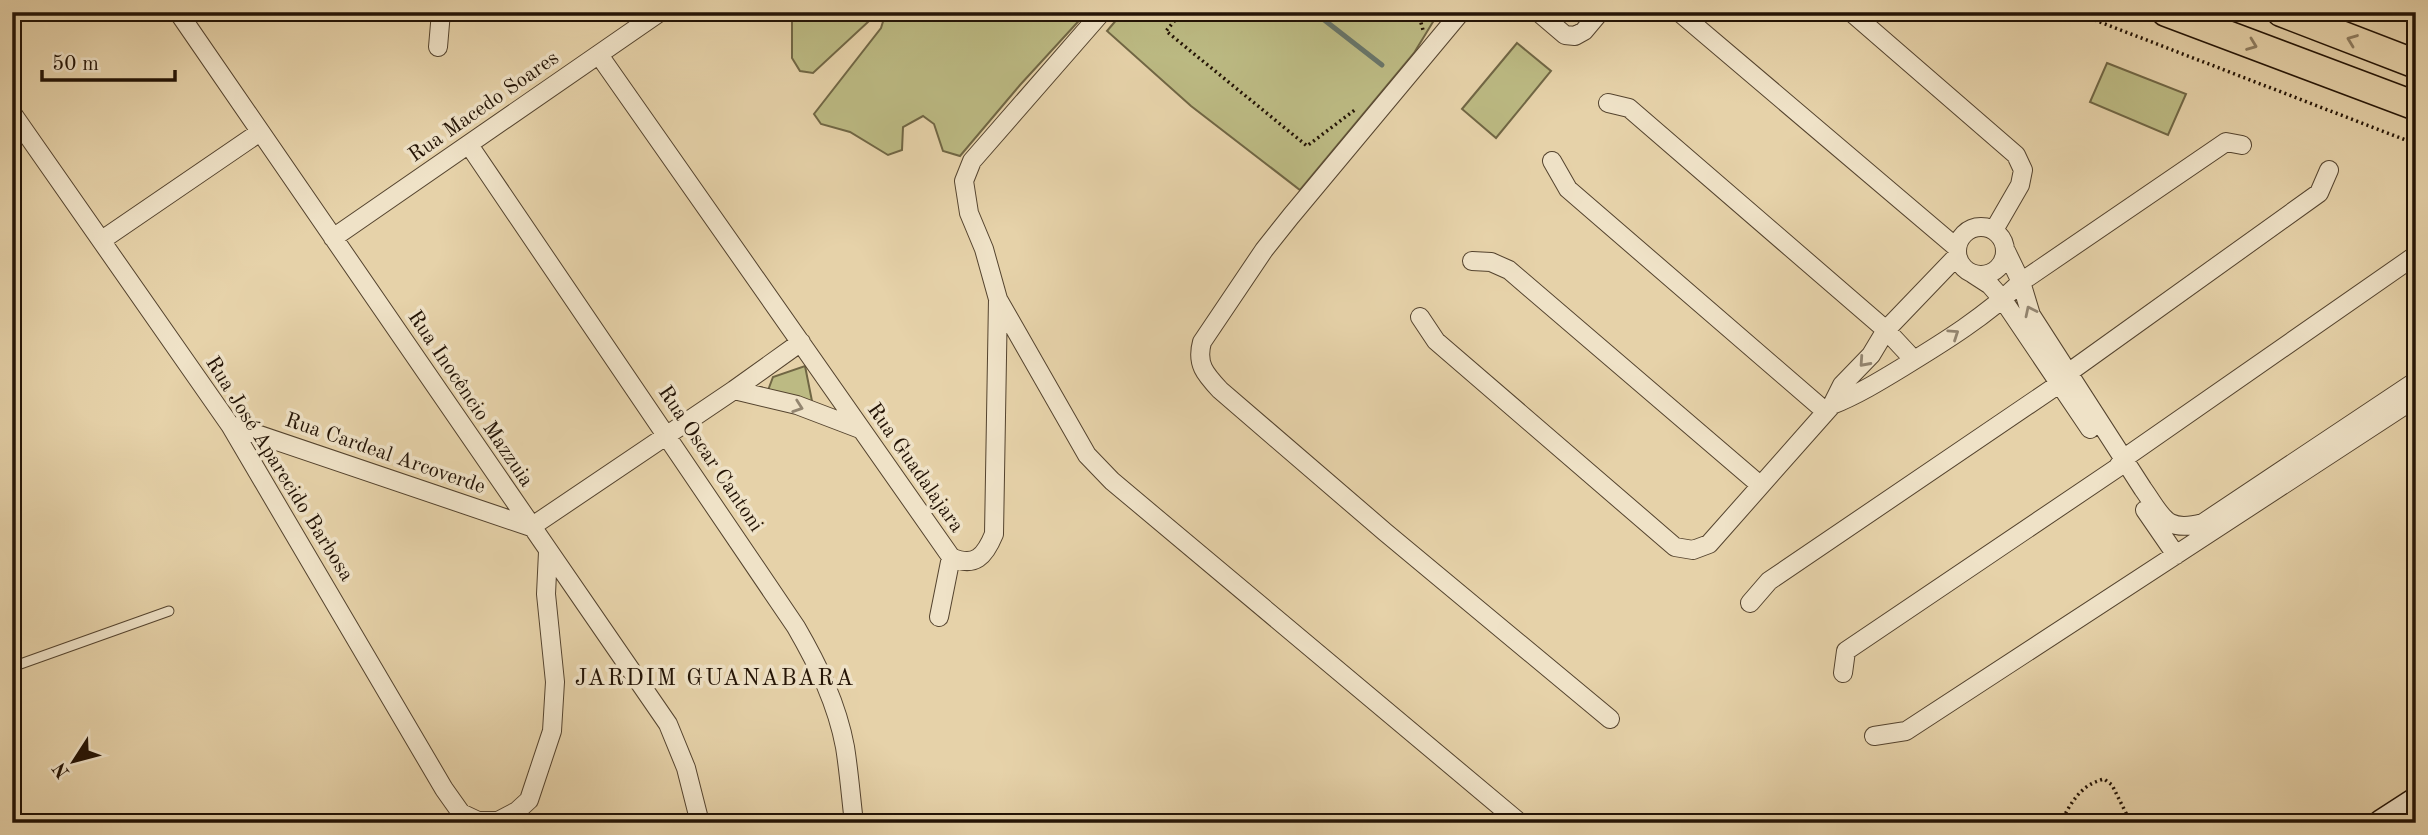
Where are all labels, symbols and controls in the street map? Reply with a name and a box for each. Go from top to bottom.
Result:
one-way arrow [2347,34,2359,48]
one-way arrow [2246,37,2258,51]
scale bar [42,38,175,82]
street label: Rua Macedo Soares [405,47,563,167]
text: 50 m [52,54,99,75]
one-way arrow [2025,306,2039,318]
street label: Rua Inocêncio Mazzuia [403,307,537,491]
one-way arrow [1946,330,1959,342]
street label: Rua José Aparecido Barbosa [201,353,357,585]
one-way arrow [1859,354,1872,367]
street label: Rua Oscar Cantoni [654,382,766,536]
one-way arrow [792,398,804,413]
street label: Rua Guadalajara [863,399,967,537]
street label: Rua Cardeal Arcoverde [282,410,488,498]
district label: JARDIM GUANABARA [575,667,855,690]
north arrow [38,726,108,796]
text: N [50,758,74,781]

